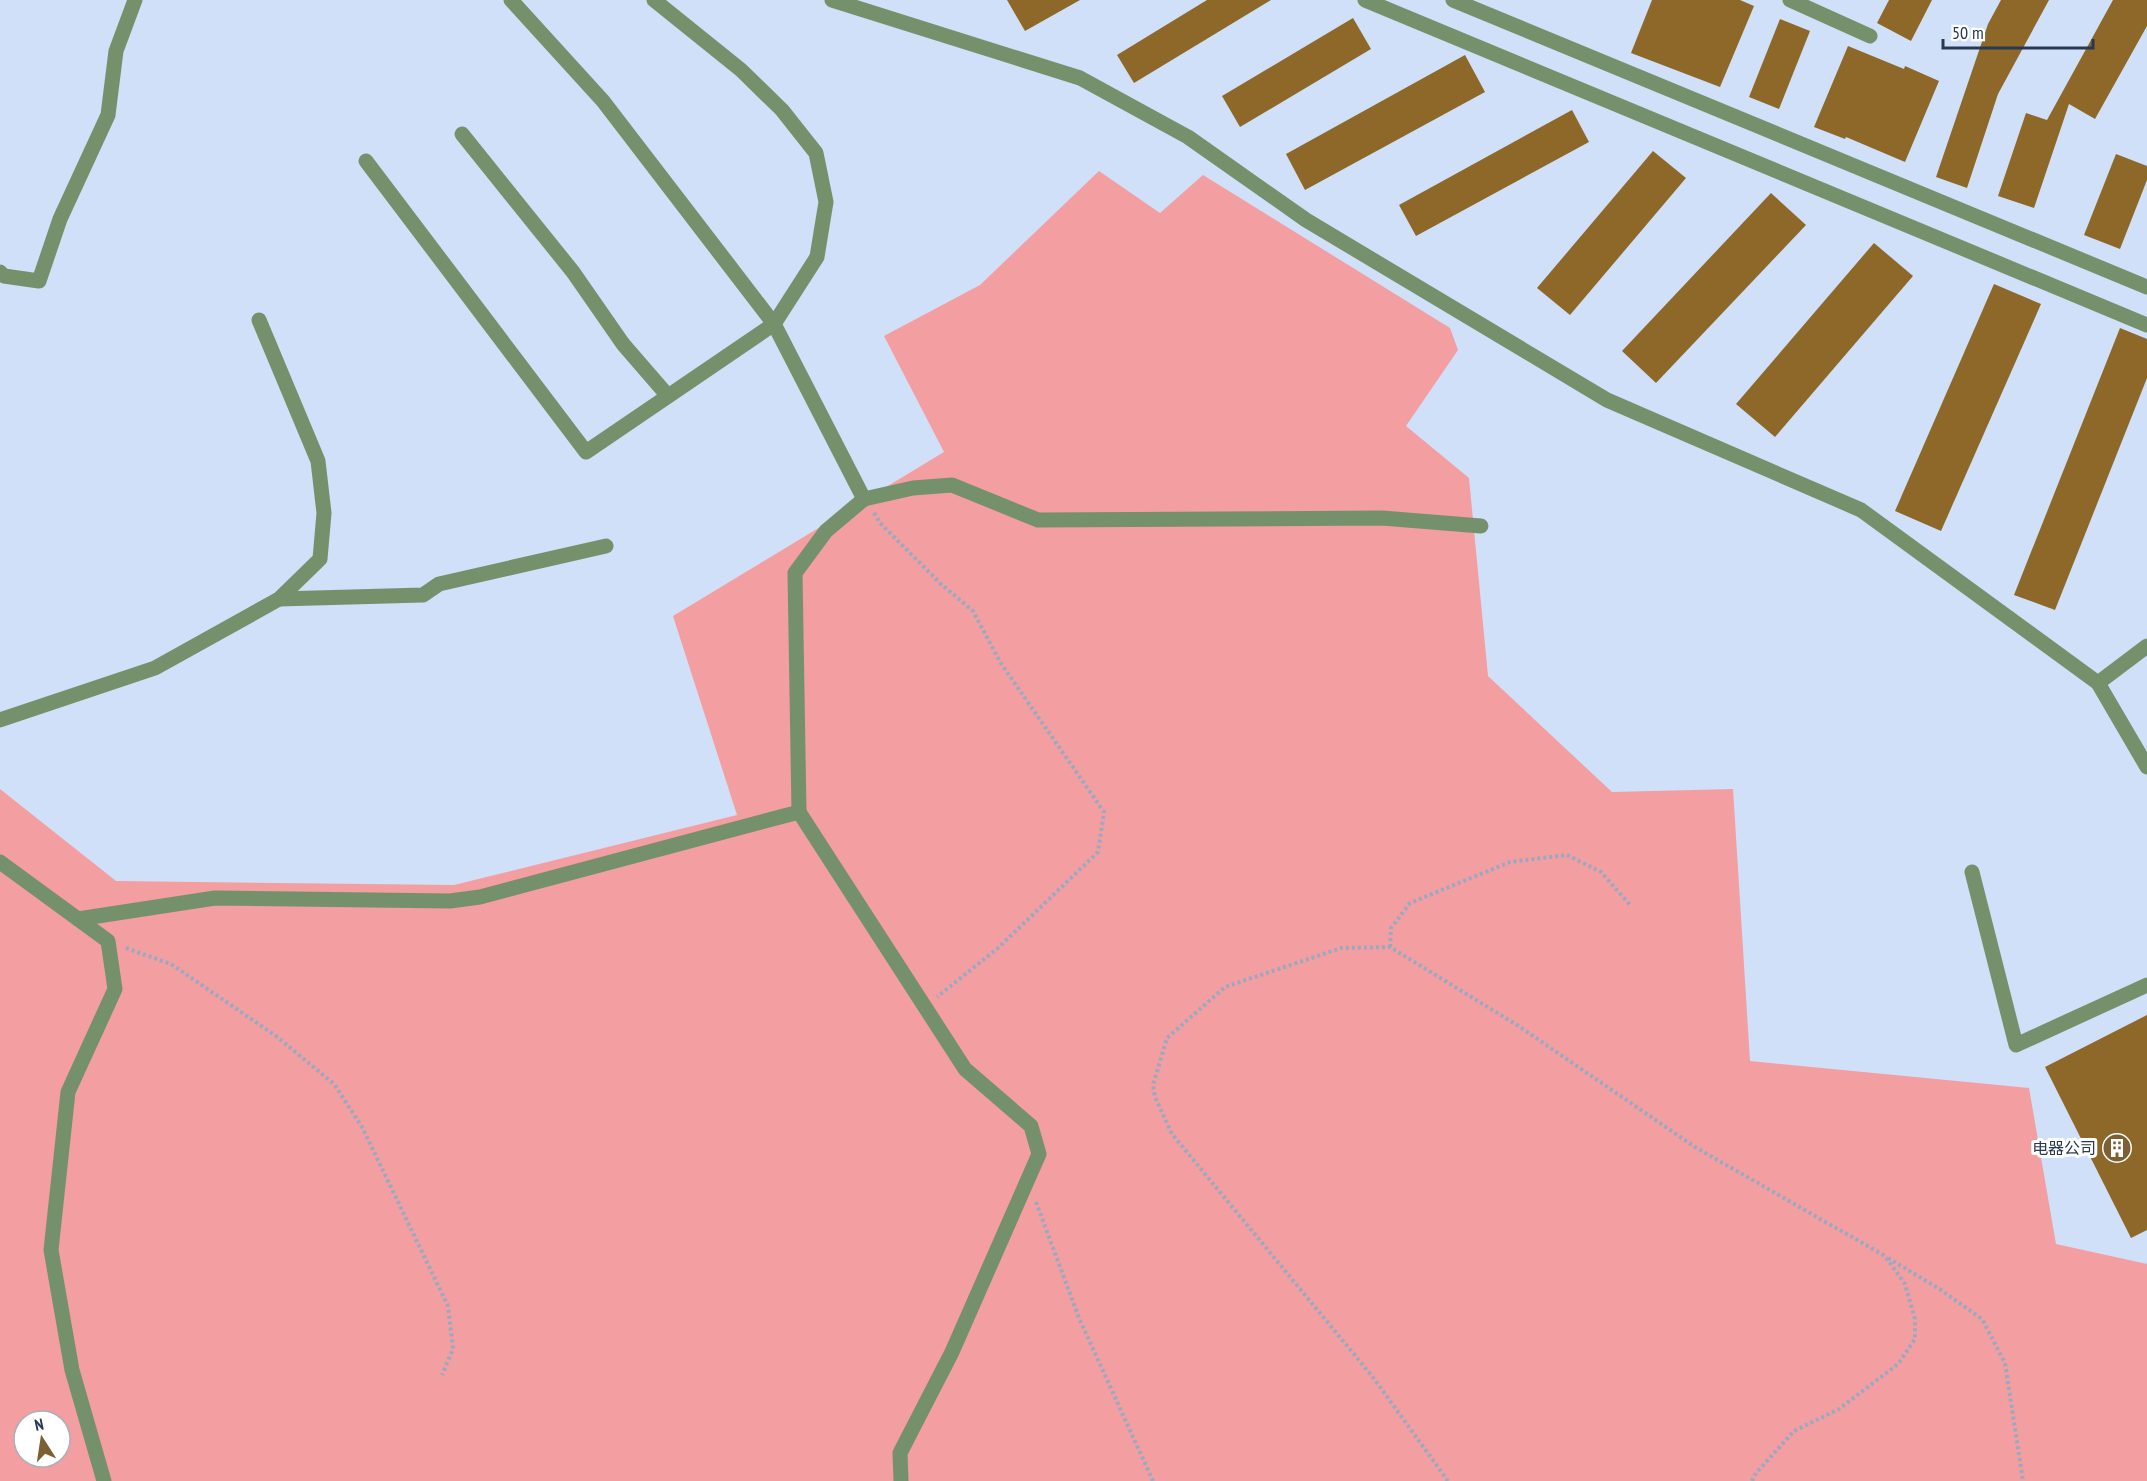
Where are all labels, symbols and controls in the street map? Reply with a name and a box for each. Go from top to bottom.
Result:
scale bar [1943,12,2093,50]
text: 50 m [1952,21,1984,44]
building icon: 电器公司 [2101,1132,2133,1164]
place label: 电器公司 [2032,1138,2096,1158]
north arrow [12,1409,72,1469]
text: N [33,1414,45,1435]

